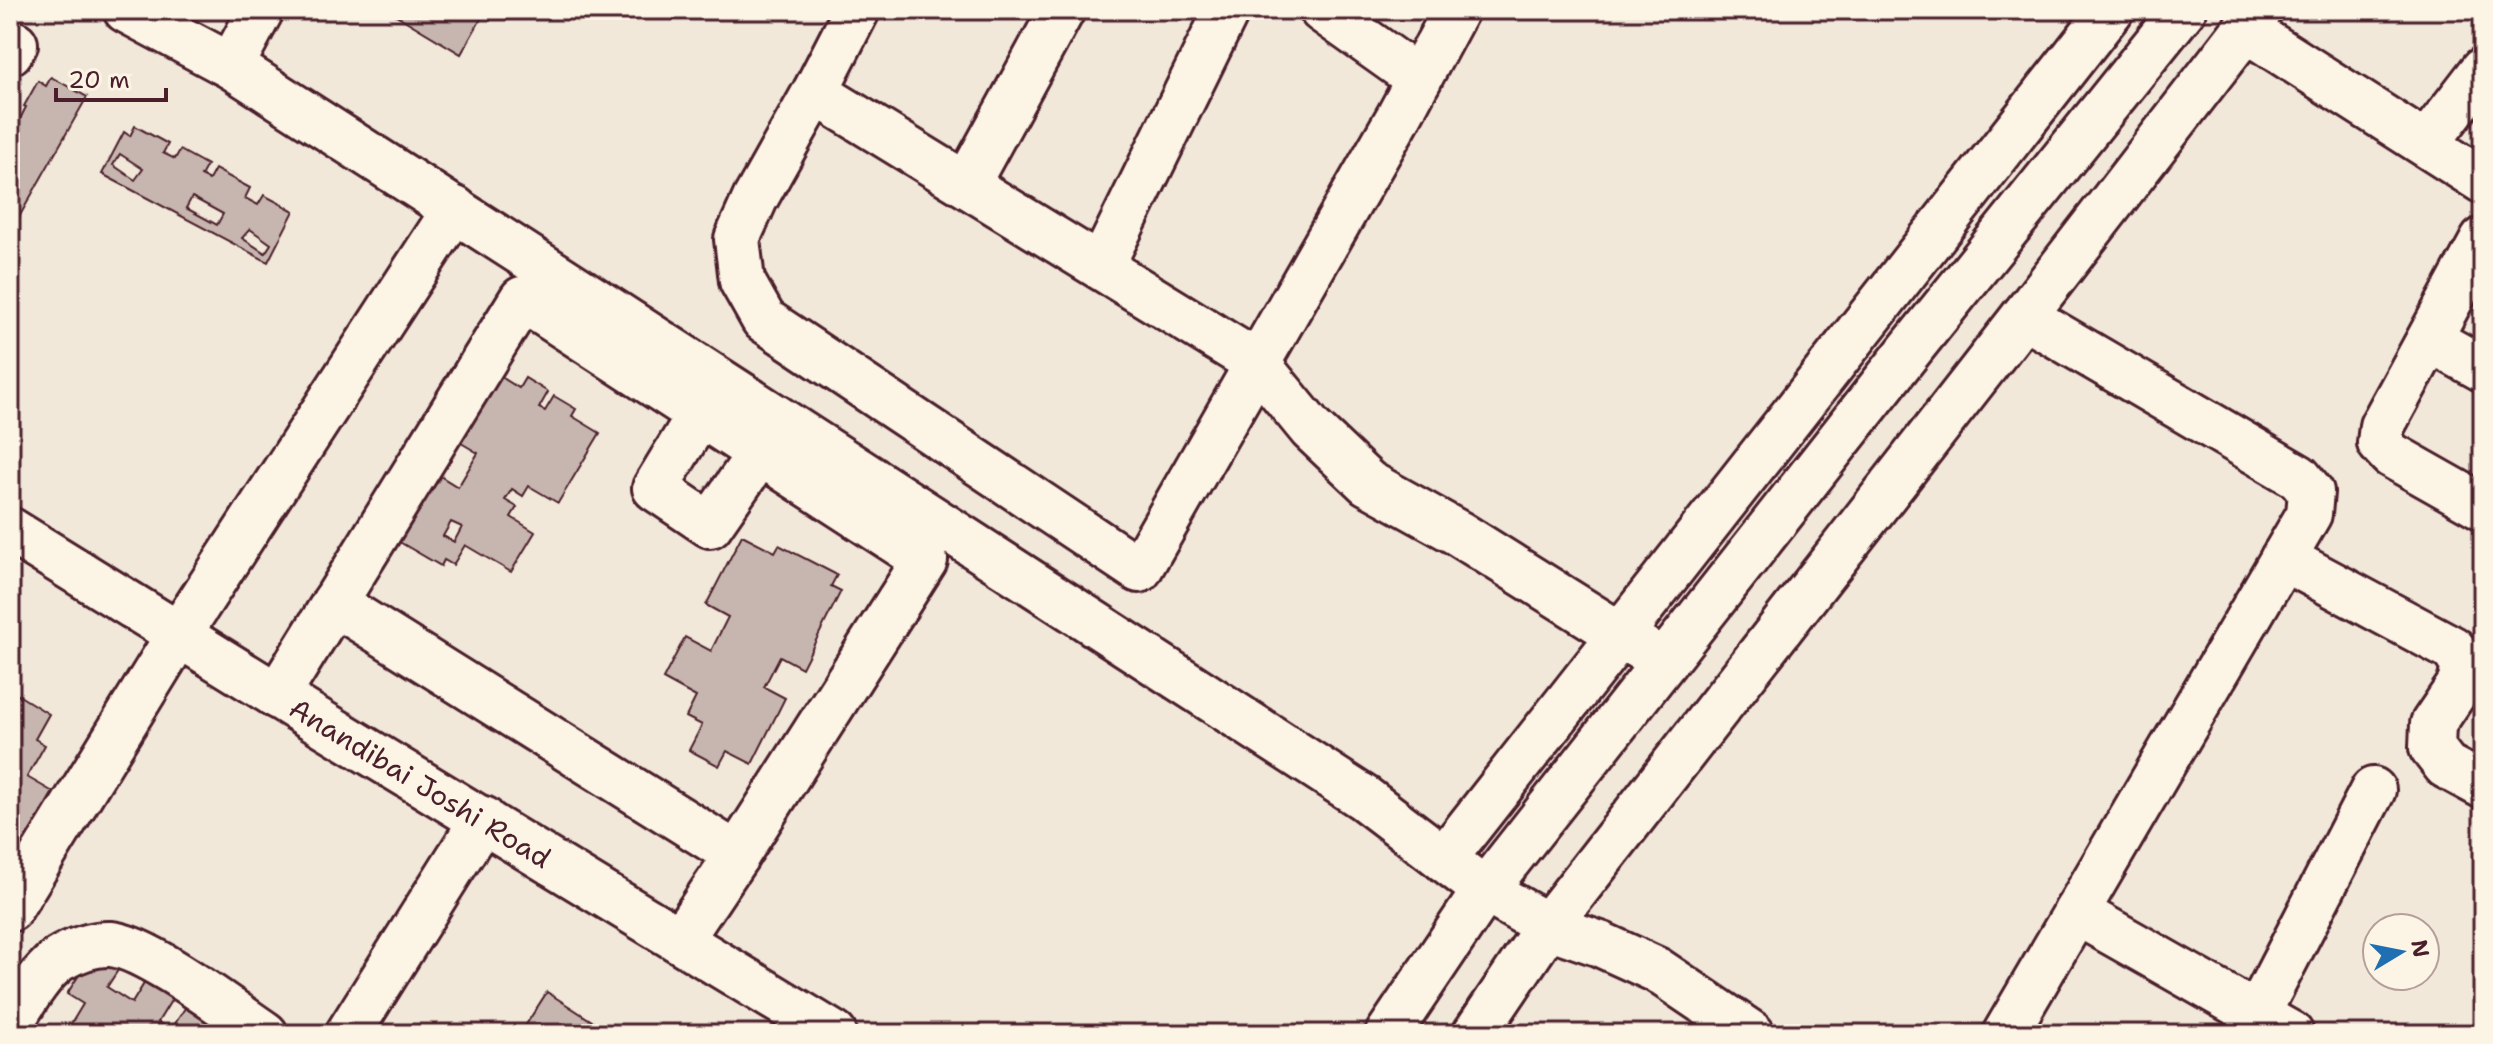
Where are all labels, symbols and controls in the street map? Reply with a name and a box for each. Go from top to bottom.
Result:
scale bar [56,52,166,102]
text: 20 m [68,64,130,96]
street label: Anandibai Joshi Road [282,689,558,877]
north arrow [2361,912,2441,992]
text: N [2404,938,2436,960]

